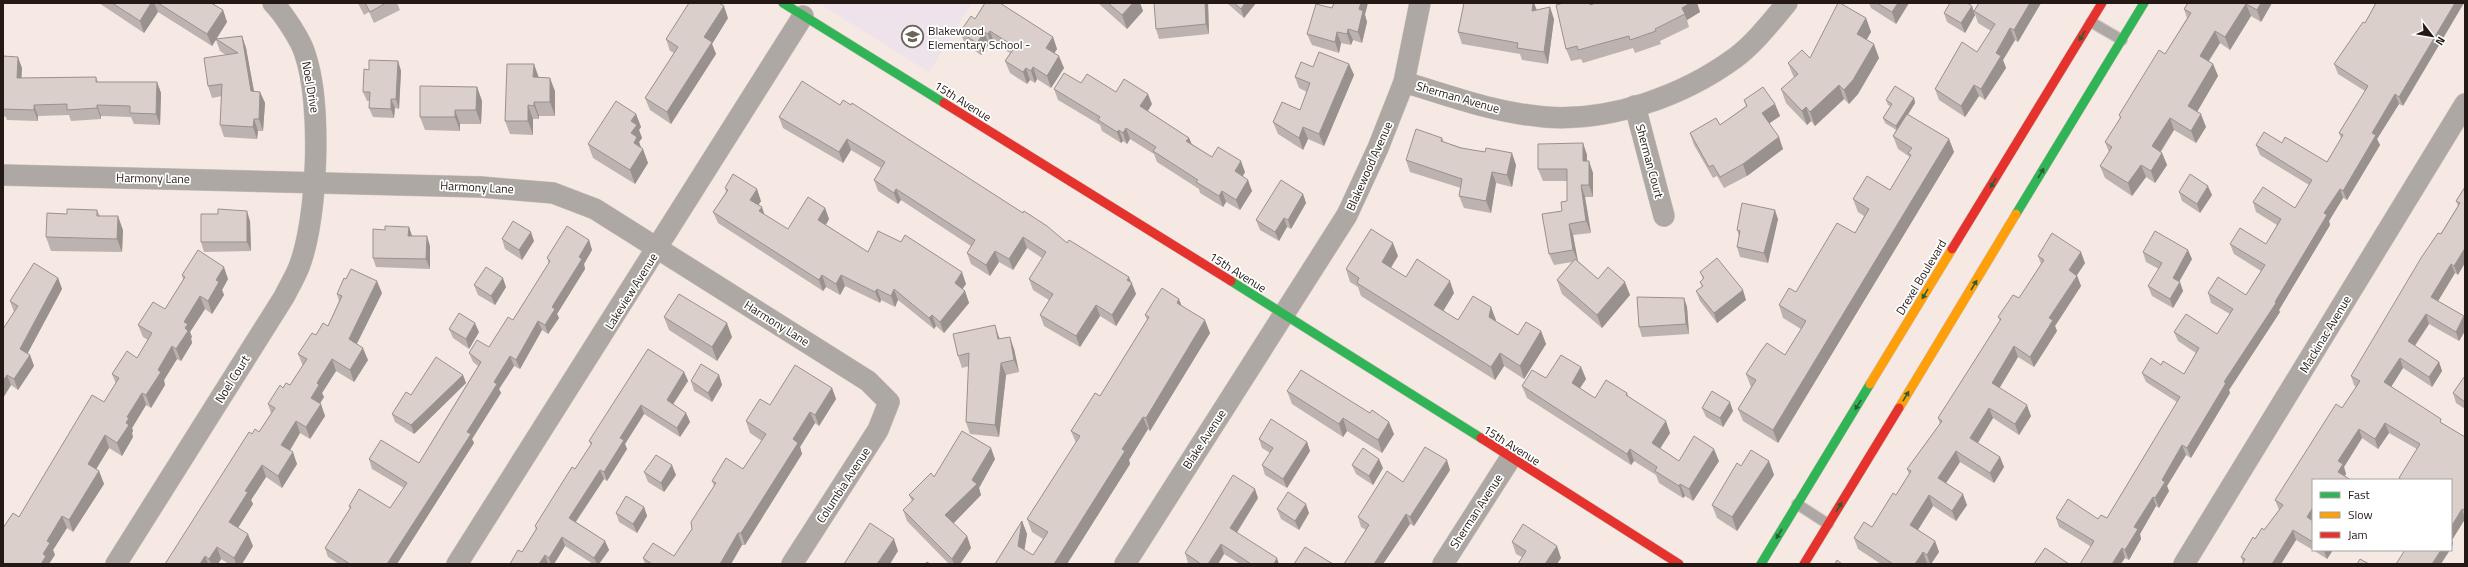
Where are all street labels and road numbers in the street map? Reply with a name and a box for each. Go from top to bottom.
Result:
street label: Noel Drive [297,60,325,114]
street label: 15th Avenue [931,76,995,126]
street label: Sherman Avenue [1414,76,1502,118]
street label: Blakewood Avenue [1341,118,1397,214]
street label: Sherman Court [1631,122,1669,201]
street label: Harmony Lane [116,168,190,188]
street label: Harmony Lane [440,176,514,198]
street label: Drexel Boulevard [1891,236,1951,318]
street label: 15th Avenue [1206,247,1270,297]
street label: Lakeview Avenue [600,249,662,333]
street label: Mackinac Avenue [2294,292,2356,376]
street label: Harmony Lane [741,295,813,351]
street label: Noel Court [210,351,255,407]
street label: Blake Avenue [1178,405,1230,473]
street label: 15th Avenue [1480,420,1544,470]
street label: Columbia Avenue [811,443,875,527]
street label: Sherman Avenue [1445,470,1507,552]

